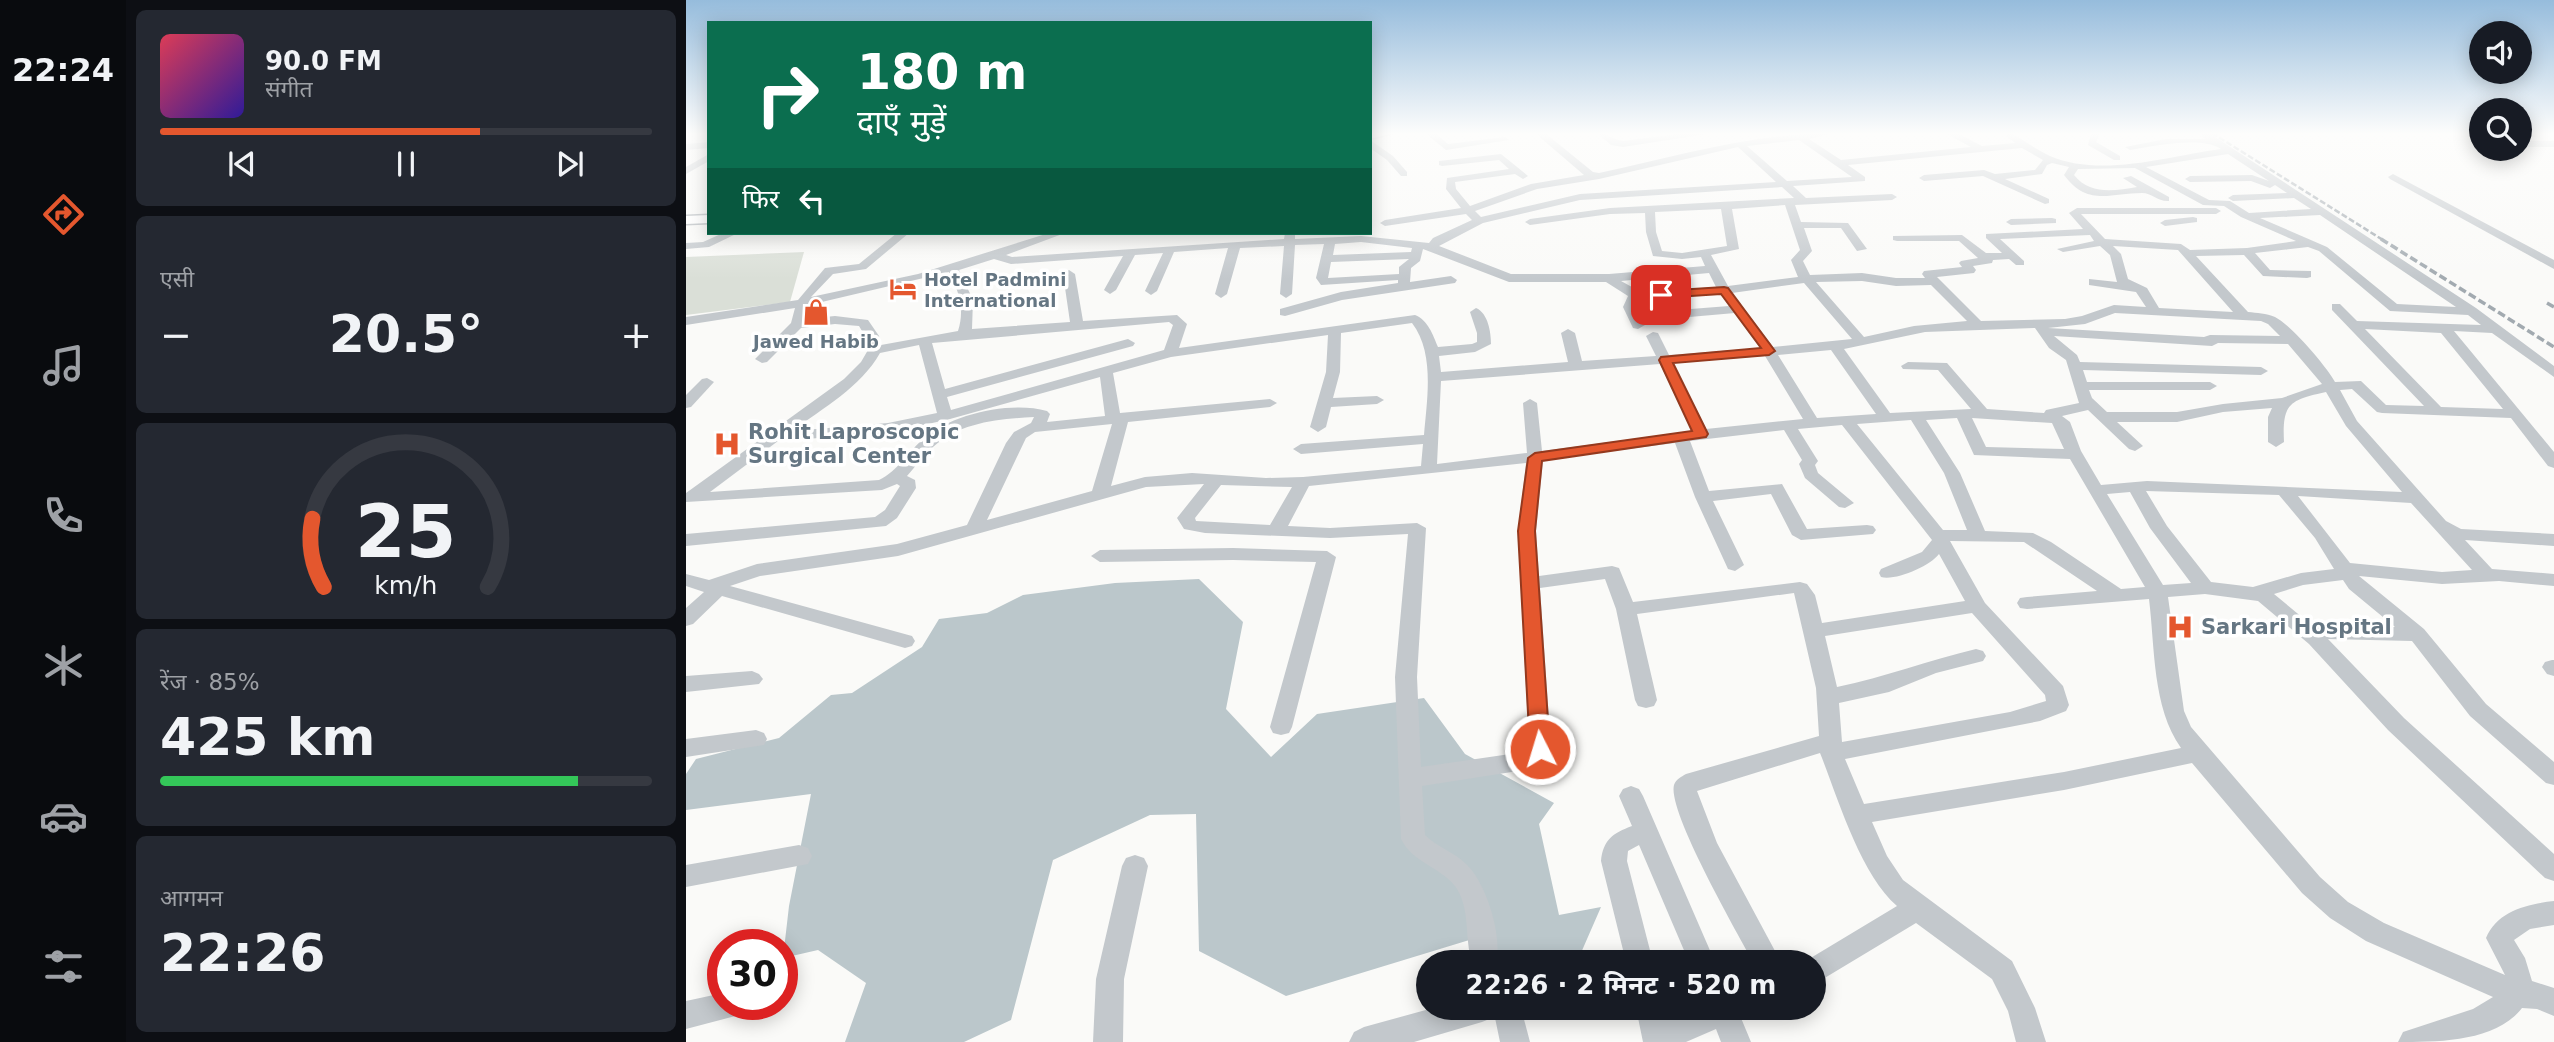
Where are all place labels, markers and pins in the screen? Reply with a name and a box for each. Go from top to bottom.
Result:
pin [1631,265,1691,325]
place label: Hotel Padmini International [924,269,1066,311]
hotel icon: Hotel Padmini International [888,274,918,304]
shop icon: Jawed Habib [801,297,831,327]
place label: Jawed Habib [751,331,879,352]
place label: Rohit Laproscopic Surgical Center [748,420,960,468]
hospital icon: Rohit Laproscopic Surgical Center [712,429,742,459]
hospital icon: Sarkari Hospital [2165,612,2195,642]
place label: Sarkari Hospital [2201,615,2392,639]

